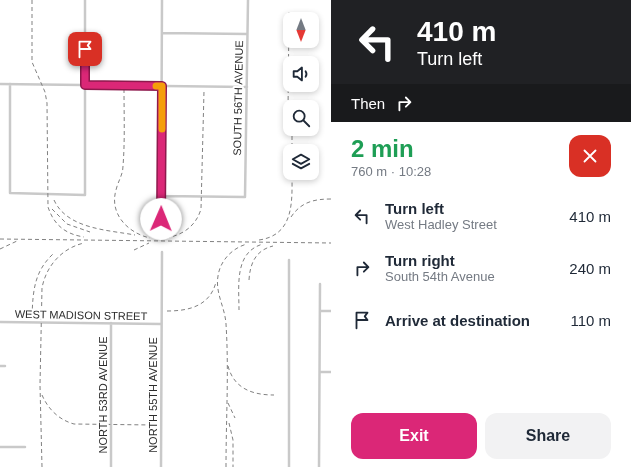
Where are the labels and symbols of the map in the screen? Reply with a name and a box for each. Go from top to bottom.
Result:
north arrow [283,12,319,48]
pin [68,32,102,66]
street label: SOUTH 56TH AVENUE [231,40,245,156]
position arrow [140,198,182,240]
street label: WEST MADISON STREET [15,308,148,322]
street label: NORTH 53RD AVENUE [97,337,109,453]
street label: NORTH 55TH AVENUE [147,337,159,453]

